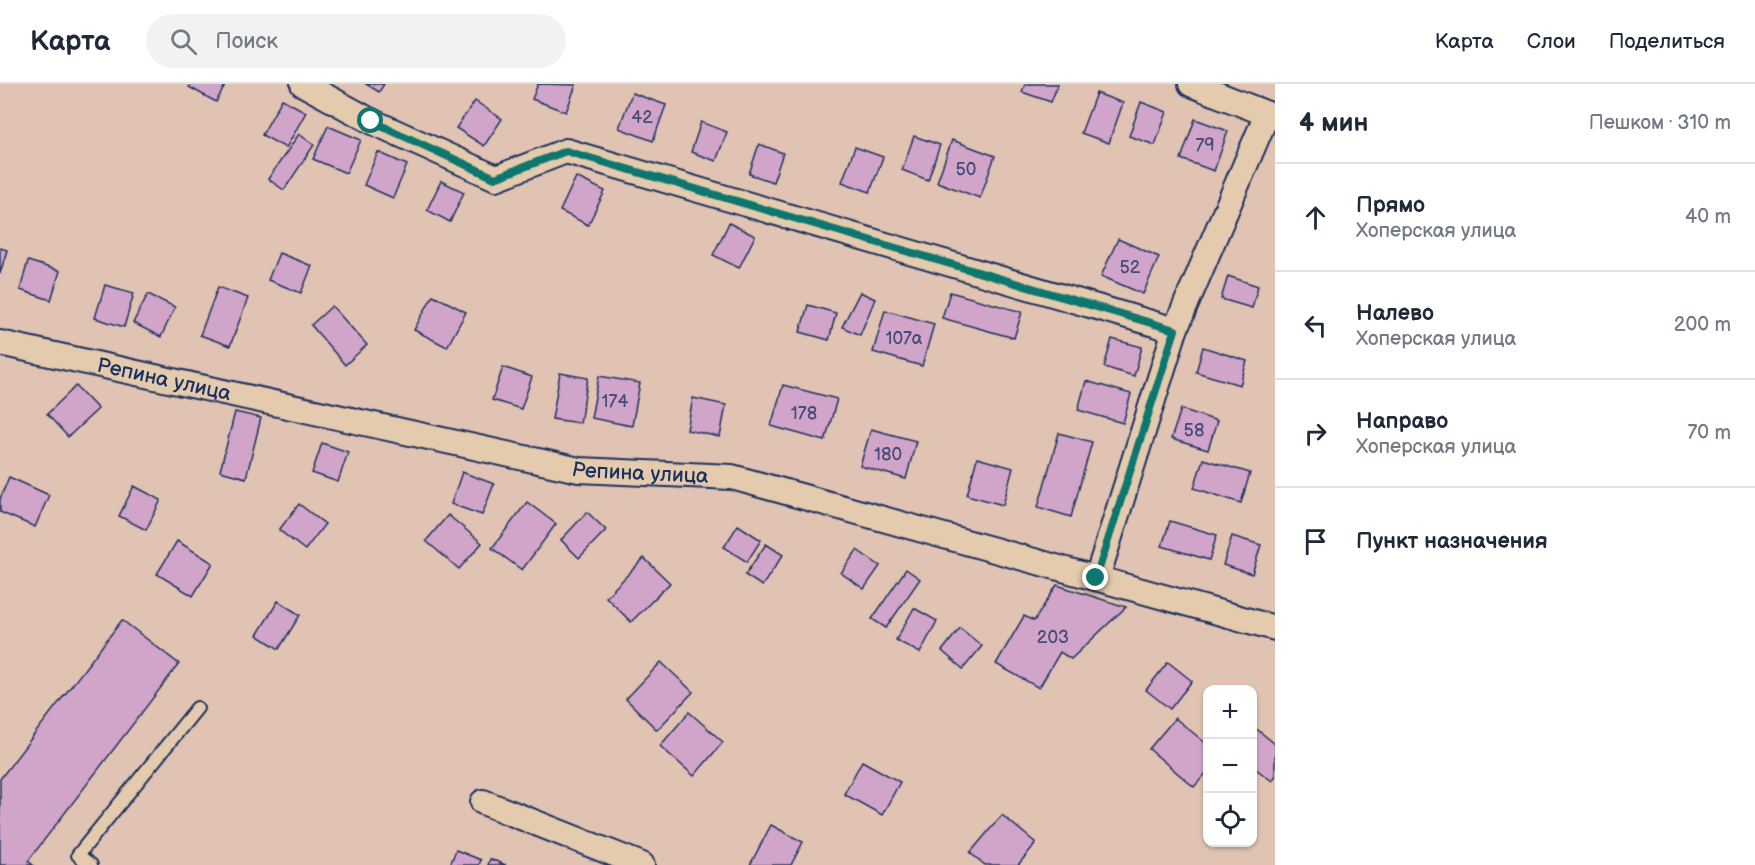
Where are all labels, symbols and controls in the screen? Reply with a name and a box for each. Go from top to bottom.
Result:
search box [146,14,566,68]
text: Карта [30,25,110,58]
icon: search [167,25,200,58]
text: Поиск [215,28,278,55]
text: Карта [1435,29,1494,54]
text: Слои [1527,29,1576,54]
text: Поделиться [1609,29,1725,54]
route start [357,107,383,133]
house number: 42 [631,107,653,128]
text: 4 мин [1299,108,1368,139]
text: Пешком · 310 m [1589,111,1731,135]
house number: 79 [1195,135,1215,156]
house number: 50 [956,159,976,180]
text: Прямо [1356,192,1425,219]
icon: ahead [1299,201,1332,234]
text: 40 m [1685,205,1731,229]
text: Хоперская улица [1356,219,1516,243]
house number: 52 [1120,257,1141,278]
text: Налево [1356,300,1434,327]
icon: left [1299,309,1332,342]
text: 200 m [1674,313,1731,337]
text: Хоперская улица [1356,327,1516,351]
house number: 107а [885,328,923,349]
street label: Репина улица [94,353,234,406]
house number: 174 [602,391,628,412]
house number: 178 [791,403,817,424]
text: Направо [1356,408,1448,435]
icon: right [1299,417,1332,450]
house number: 58 [1184,420,1204,441]
text: 70 m [1687,421,1731,445]
text: Хоперская улица [1356,435,1516,459]
house number: 180 [874,444,902,465]
street label: Репина улица [569,457,710,489]
icon: arrive [1299,525,1332,558]
text: Пункт назначения [1356,528,1548,555]
route end [1082,564,1108,590]
house number: 203 [1037,627,1069,648]
map controls [1203,685,1257,847]
button: + [1203,685,1257,739]
button: − [1203,739,1257,793]
button: locate [1203,793,1257,847]

